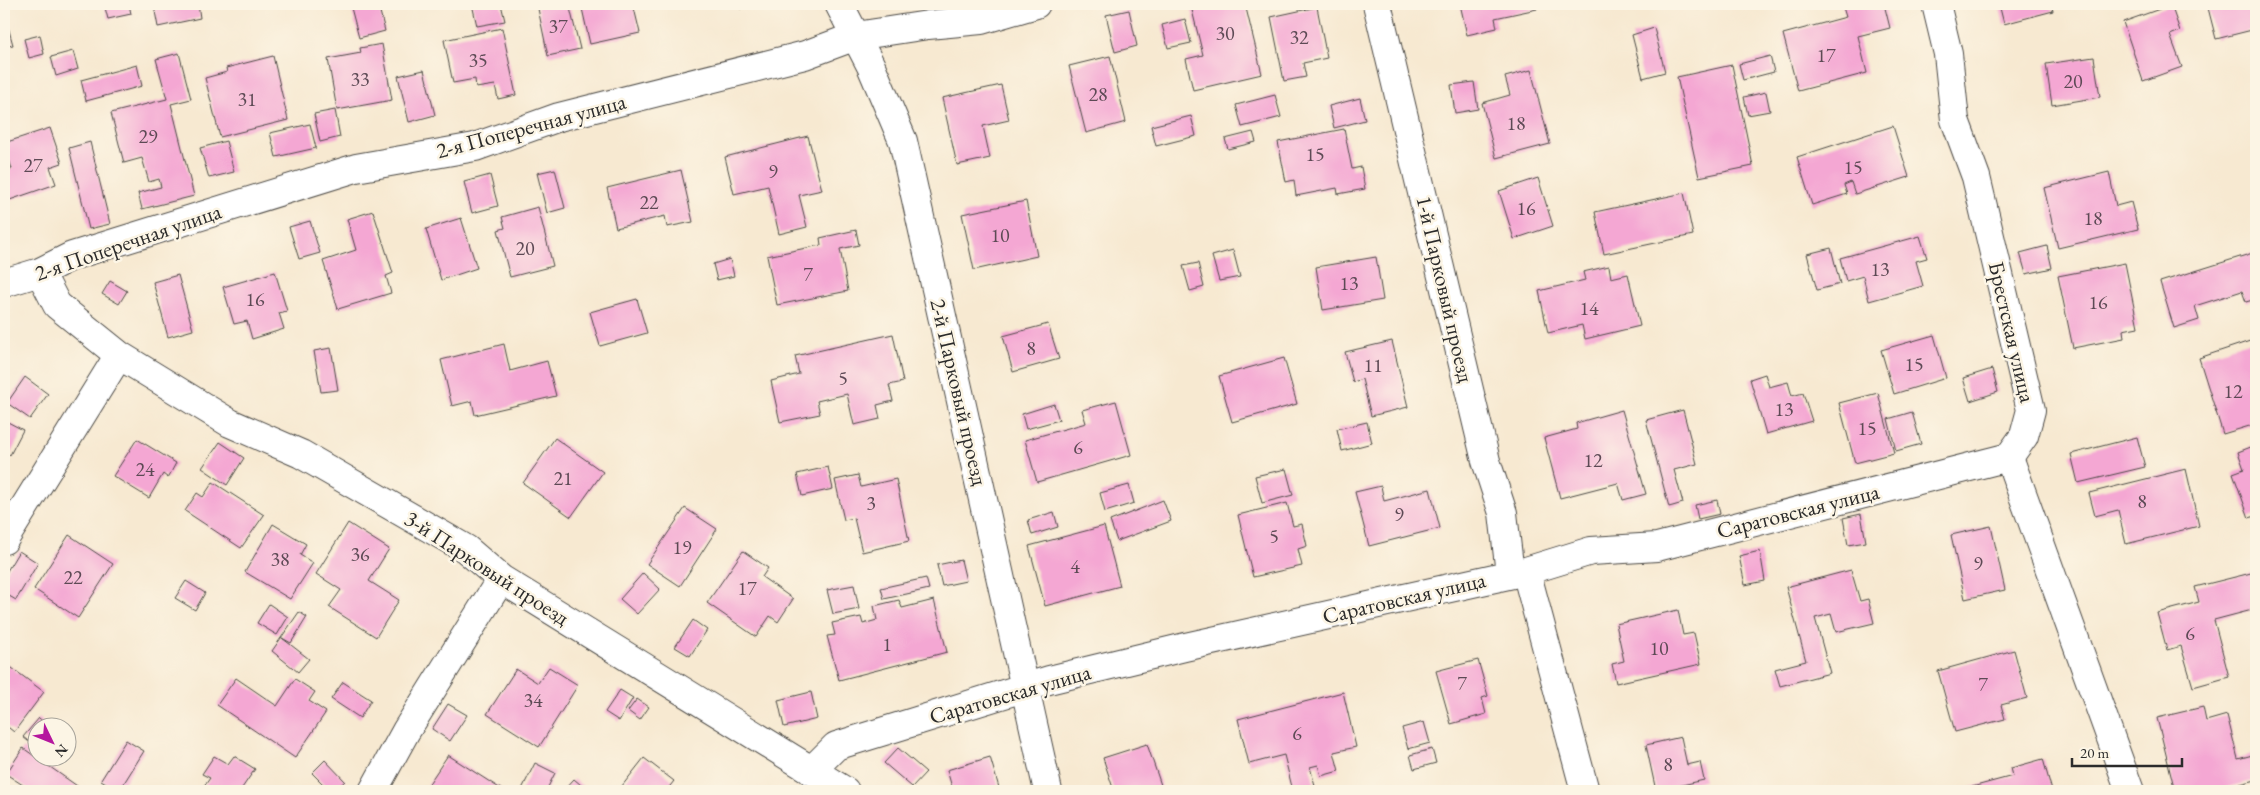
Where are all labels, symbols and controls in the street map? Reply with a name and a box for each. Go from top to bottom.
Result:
house number: 37 [548,13,568,39]
house number: 30 [1215,20,1235,46]
house number: 32 [1289,24,1309,50]
house number: 17 [1816,42,1836,68]
house number: 35 [468,47,488,73]
house number: 33 [350,66,370,92]
house number: 20 [2063,68,2083,94]
house number: 28 [1088,81,1108,107]
house number: 31 [237,86,257,112]
street label: 2-я Поперечная улица [433,87,629,165]
house number: 18 [1506,110,1526,136]
house number: 29 [138,123,158,149]
house number: 15 [1305,141,1325,167]
house number: 27 [23,152,43,178]
house number: 15 [1843,154,1863,180]
house number: 9 [768,158,778,184]
house number: 22 [639,189,659,215]
street label: 1-й Парковый проезд [1409,193,1481,385]
house number: 16 [1516,195,1536,221]
street label: 2-я Поперечная улица [31,196,225,287]
house number: 18 [2083,205,2103,231]
house number: 10 [990,222,1010,248]
house number: 20 [515,235,535,261]
house number: 13 [1870,256,1890,282]
street label: Брестская улица [1982,259,2042,406]
house number: 7 [803,261,813,287]
house number: 13 [1339,270,1359,296]
house number: 16 [245,286,265,312]
house number: 16 [2088,289,2108,315]
house number: 14 [1579,295,1599,321]
street label: 2-й Парковый проезд [923,296,995,488]
house number: 8 [1026,335,1036,361]
house number: 15 [1904,351,1924,377]
house number: 11 [1363,352,1383,378]
house number: 5 [838,365,848,391]
house number: 12 [2223,378,2243,404]
house number: 13 [1774,396,1794,422]
house number: 15 [1857,415,1877,441]
house number: 6 [1073,434,1083,460]
house number: 12 [1583,447,1603,473]
house number: 24 [135,456,155,482]
house number: 21 [553,465,573,491]
street label: Саратовская улица [1714,477,1883,545]
house number: 8 [2137,488,2147,514]
house number: 3 [866,490,876,516]
house number: 9 [1394,501,1404,527]
street label: 3-й Парковый проезд [399,504,575,632]
house number: 5 [1269,523,1279,549]
house number: 19 [672,534,692,560]
house number: 36 [350,541,370,567]
house number: 38 [270,546,290,572]
house number: 9 [1973,550,1983,576]
house number: 4 [1070,553,1080,579]
house number: 22 [63,564,83,590]
street label: Саратовская улица [1320,565,1489,631]
house number: 17 [737,575,757,601]
house number: 6 [2185,620,2195,646]
house number: 1 [882,631,892,657]
house number: 10 [1649,635,1669,661]
street label: Саратовская улица [926,657,1094,731]
house number: 7 [1457,670,1467,696]
house number: 7 [1978,671,1988,697]
house number: 34 [523,687,543,713]
north arrow [28,718,78,768]
house number: 6 [1292,720,1302,746]
scale bar [2072,735,2182,767]
text: N [51,741,72,762]
text: 20 m [2080,743,2109,762]
house number: 8 [1663,751,1673,777]

